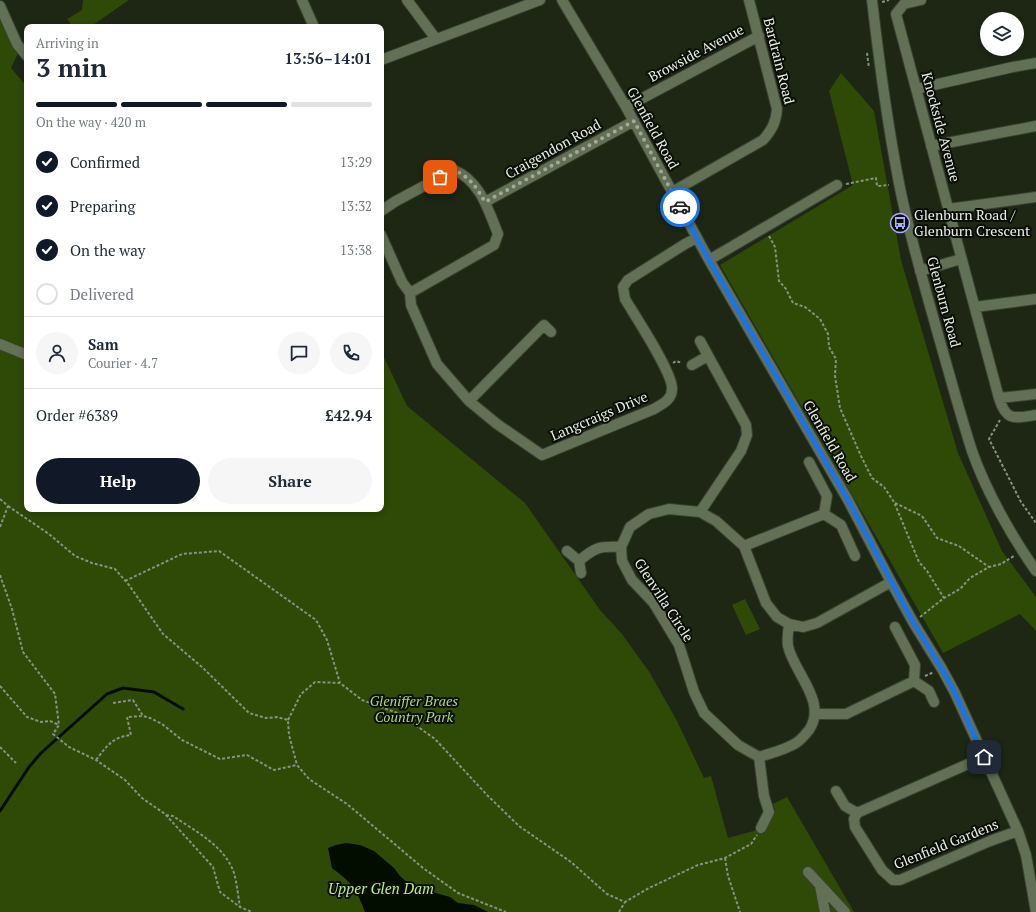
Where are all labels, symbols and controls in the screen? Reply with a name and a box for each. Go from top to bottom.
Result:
map controls [980,12,1024,56]
button: layers [980,12,1024,56]
street label: Bardrain Road [760,16,799,106]
street label: Browside Avenue [645,19,747,86]
text: Arriving in [36,34,99,52]
text: 13:56–14:01 [285,48,372,68]
text: 3 min [36,50,107,84]
street label: Knockside Avenue [918,70,965,184]
street label: Glenfield Road [623,83,684,172]
text: On the way · 420 m [36,113,146,131]
street label: Craigendon Road [501,114,604,183]
icon: check [36,151,58,173]
text: Confirmed [70,152,140,172]
text: 13:29 [340,153,372,171]
pin [423,160,457,194]
icon: bag [429,166,451,188]
courier [660,187,700,227]
icon: check [36,195,58,217]
text: Preparing [70,196,135,216]
icon: car [669,196,691,218]
text: 13:32 [340,197,372,215]
place label: Glenburn Road / Glenburn Crescent [914,205,1031,240]
bus stop icon: Glenburn Road / Glenburn Crescent [889,212,911,234]
icon: check [36,239,58,261]
text: On the way [70,240,145,260]
text: 13:38 [340,241,372,259]
street label: Glenburn Road [923,254,966,350]
text: Delivered [70,284,134,304]
button: person [36,332,78,374]
button: chat [278,332,320,374]
button: phone [330,332,372,374]
text: Sam [88,334,119,354]
text: Courier · 4.7 [88,354,158,372]
street label: Langcraigs Drive [547,387,650,445]
street label: Glenfield Road [799,396,862,485]
text: Order #6389 [36,405,118,425]
text: £42.94 [325,405,372,425]
button: Help [36,458,200,504]
button: Share [208,458,372,504]
street label: Glenvilla Circle [630,554,698,645]
park label: Gleniffer Braes Country Park [370,691,458,726]
pin [967,740,1001,774]
icon: home [973,746,995,768]
street label: Glenfield Gardens [891,814,1001,873]
water label: Upper Glen Dam [328,878,434,898]

